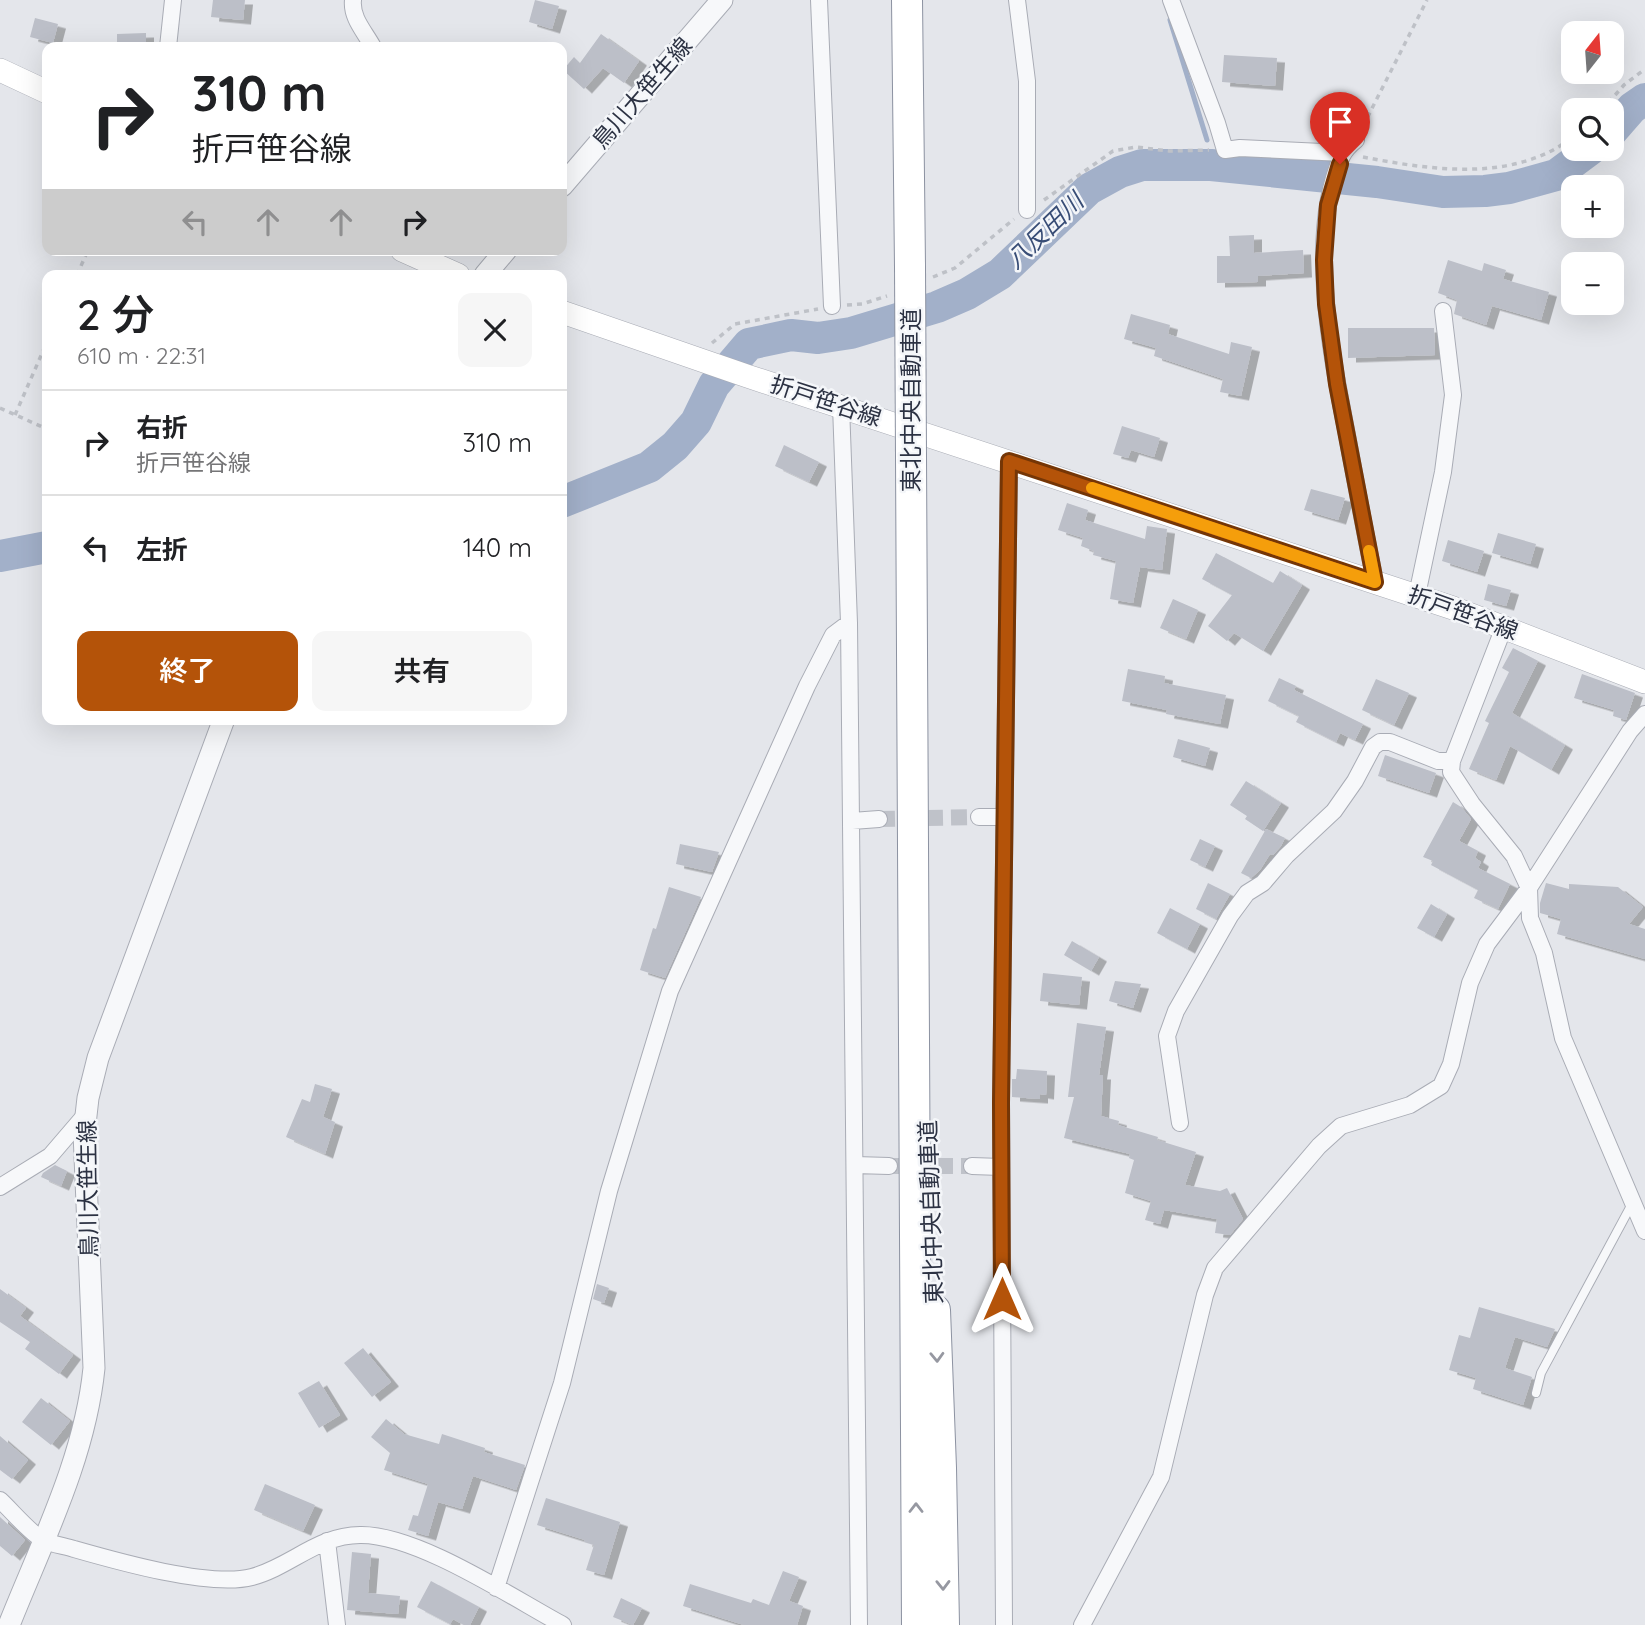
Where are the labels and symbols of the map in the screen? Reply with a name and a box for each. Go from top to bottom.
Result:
north arrow [1561,21,1624,84]
street label: 鳥川大笹生線 [585,31,698,154]
pin [1310,92,1370,164]
water label: 八反田川 [999,184,1091,274]
street label: 東北中央自動車道 [896,308,925,492]
street label: 折戸笹谷線 [767,369,885,432]
street label: 折戸笹谷線 [1404,579,1522,646]
street label: 鳥川大笹生線 [72,1120,103,1258]
street label: 東北中央自動車道 [913,1120,948,1304]
position arrow [965,1262,1039,1336]
one-way arrow [929,1352,944,1363]
one-way arrow [908,1502,924,1513]
one-way arrow [935,1580,951,1590]

